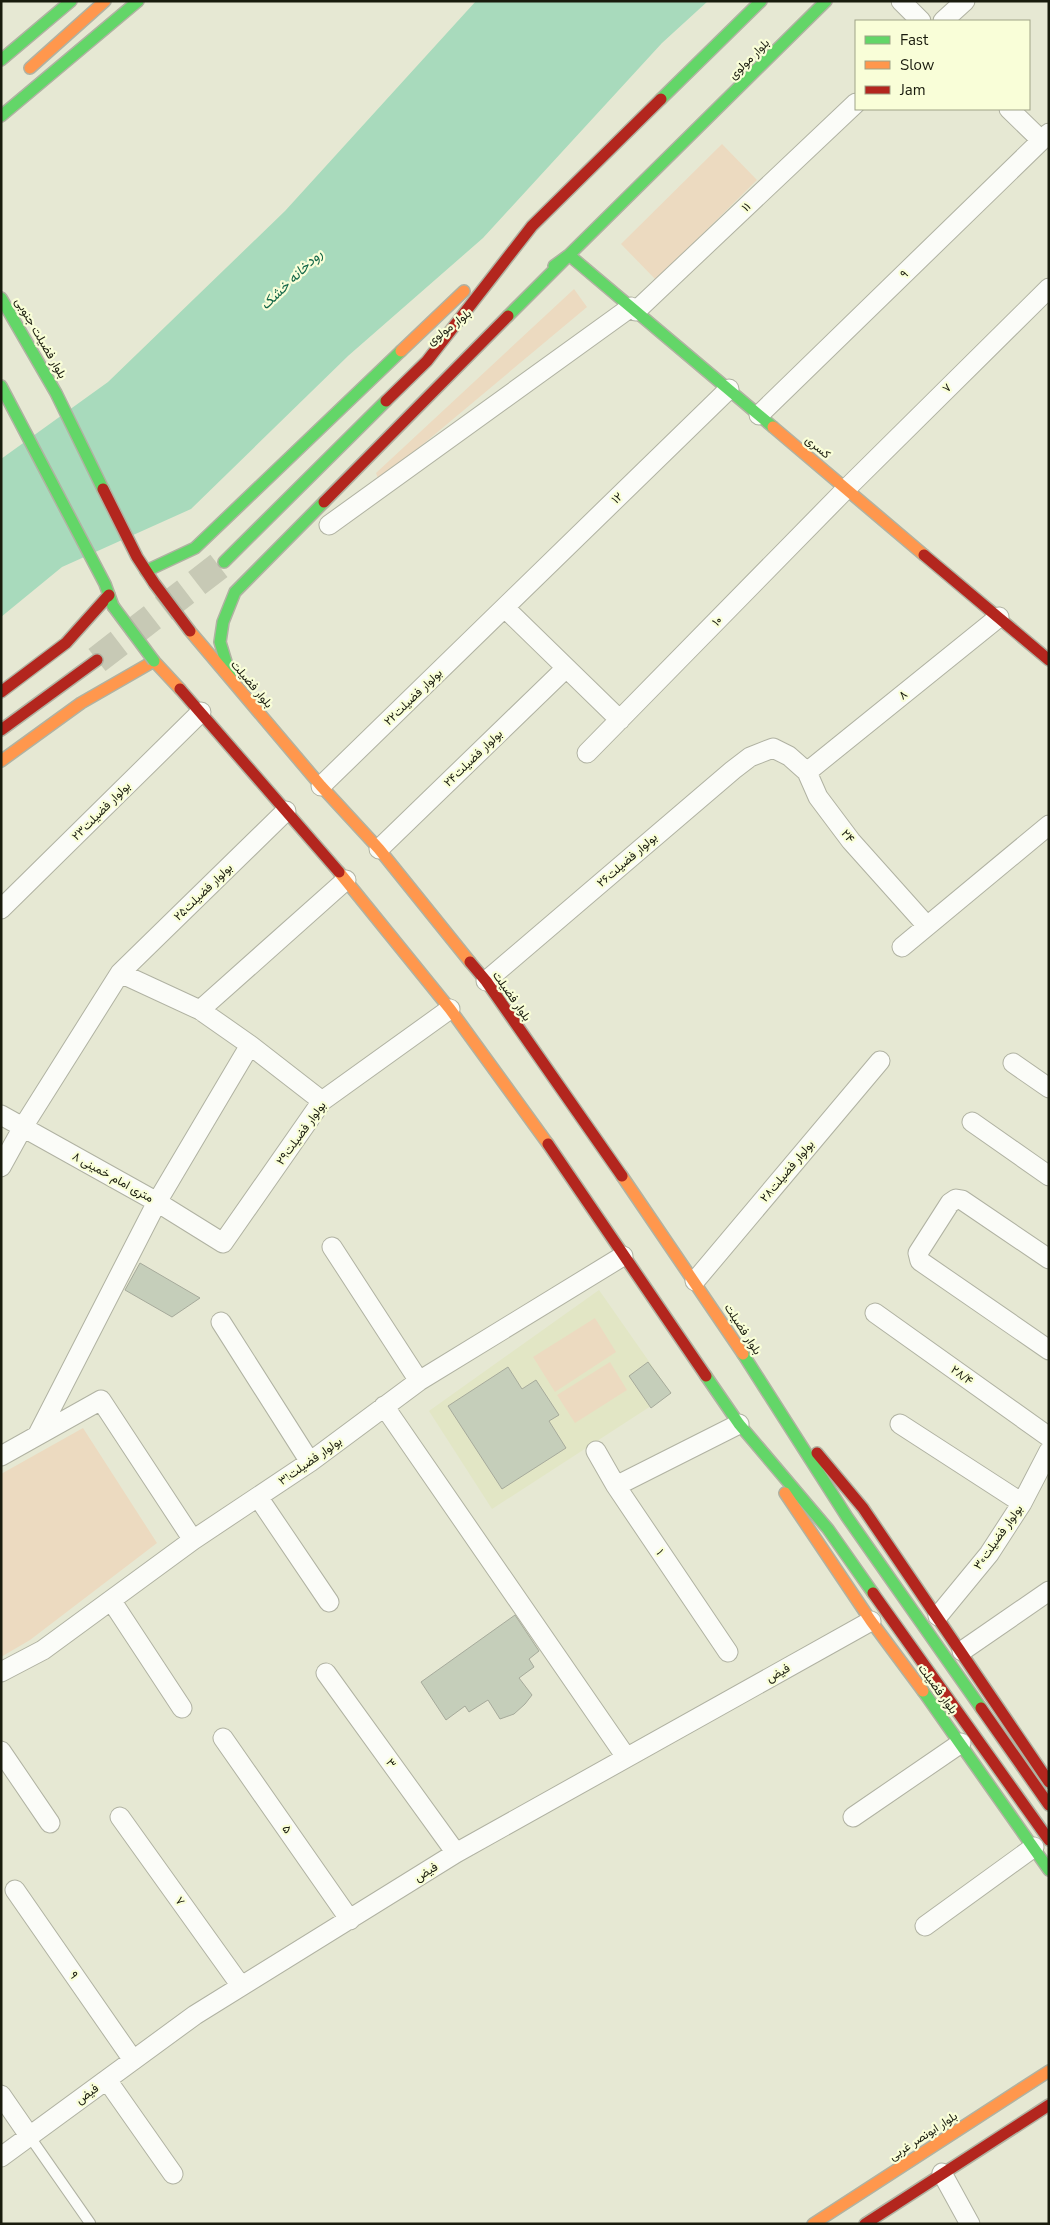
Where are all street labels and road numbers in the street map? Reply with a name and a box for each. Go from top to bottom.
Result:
street label: بلوار مولوی [725,35,773,83]
street label: ۱۱ [738,199,754,215]
street label: ۹ [896,266,912,282]
street label: بلوار فضیلت جنوبی [11,295,71,381]
street label: بلوار مولوی [424,305,474,349]
street label: ۷ [939,380,955,396]
street label: کسری [802,432,834,462]
street label: ۱۲ [608,489,626,507]
street label: ۱۰ [708,612,726,630]
street label: بلوار فضیلت [227,657,277,711]
street label: بولوار فضیلت۲۲ [380,665,446,729]
street label: ۸ [895,687,911,703]
street label: بولوار فضیلت۲۴ [440,726,506,790]
street label: بولوار فضیلت۲۳ [68,778,134,844]
street label: ۲۴ [838,826,858,846]
street label: بولوار فضیلت۲۶ [593,829,661,891]
street label: بولوار فضیلت۲۵ [170,860,236,924]
street label: بلوار فضیلت [489,968,535,1024]
street label: بولوار فضیلت۲۹ [273,1098,329,1168]
street label: بولوار فضیلت۲۸ [756,1137,818,1205]
street label: ۸ متری امام خمینی [69,1148,157,1206]
street label: بلوار فضیلت [721,1300,765,1358]
street label: ۲۸/۴ [948,1362,976,1388]
street label: بولوار فضیلت۳۱ [275,1433,345,1489]
street label: بولوار فضیلت۳۰ [970,1501,1026,1573]
street label: ۱ [652,1546,668,1558]
street label: فیض [763,1660,793,1686]
street label: بلوار فضیلت [915,1661,961,1717]
street label: ۳ [382,1755,400,1771]
street label: ۵ [278,1822,296,1836]
street label: فیض [411,1859,441,1885]
street label: ۷ [171,1893,189,1909]
street label: ۹ [66,1968,82,1982]
street label: فیض [72,2080,102,2108]
street label: بلوار ابونصر غربی [886,2108,960,2164]

